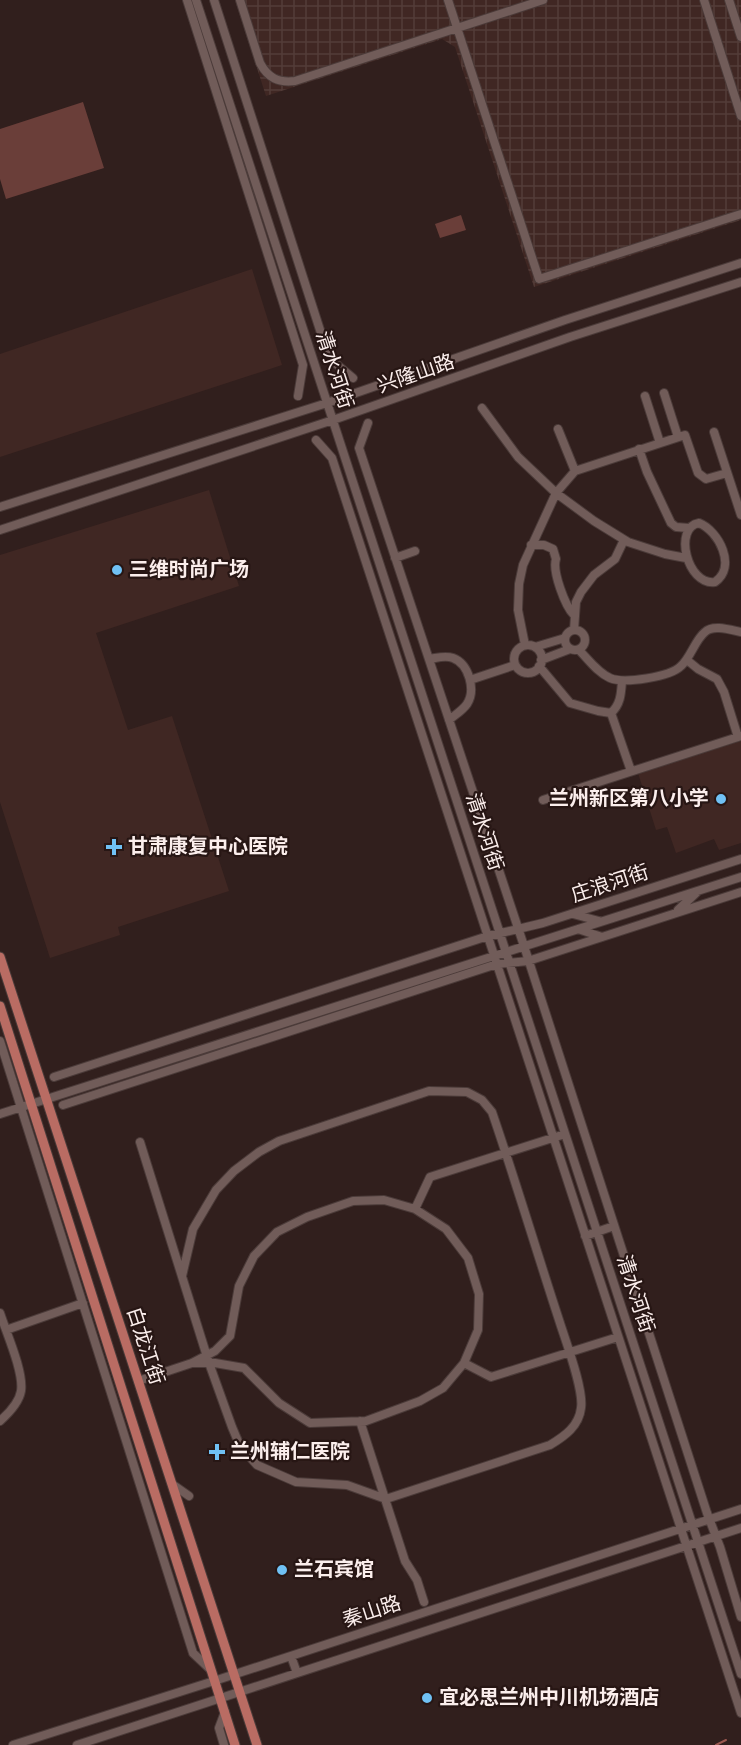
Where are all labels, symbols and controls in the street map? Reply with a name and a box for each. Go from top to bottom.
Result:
street label: 清水河街 [308,328,360,412]
street label: 兴隆山路 [374,348,458,400]
place label: 三维时尚广场 [129,556,249,584]
marker: 三维时尚广场 [110,563,124,577]
place label: 兰州新区第八小学 [549,785,709,813]
street label: 清水河街 [458,790,510,874]
marker: 兰州新区第八小学 [714,792,728,806]
place label: 甘肃康复中心医院 [128,833,288,861]
marker: 甘肃康复中心医院 [105,838,123,856]
street label: 庄浪河街 [568,858,652,910]
street label: 清水河街 [609,1252,661,1336]
street label: 白龙江街 [119,1304,171,1388]
place label: 兰州辅仁医院 [230,1438,350,1466]
marker: 兰州辅仁医院 [208,1443,226,1461]
place label: 兰石宾馆 [294,1556,374,1584]
marker: 兰石宾馆 [275,1563,289,1577]
street label: 秦山路 [339,1589,405,1635]
place label: 宜必思兰州中川机场酒店 [439,1684,659,1712]
marker: 宜必思兰州中川机场酒店 [420,1691,434,1705]

